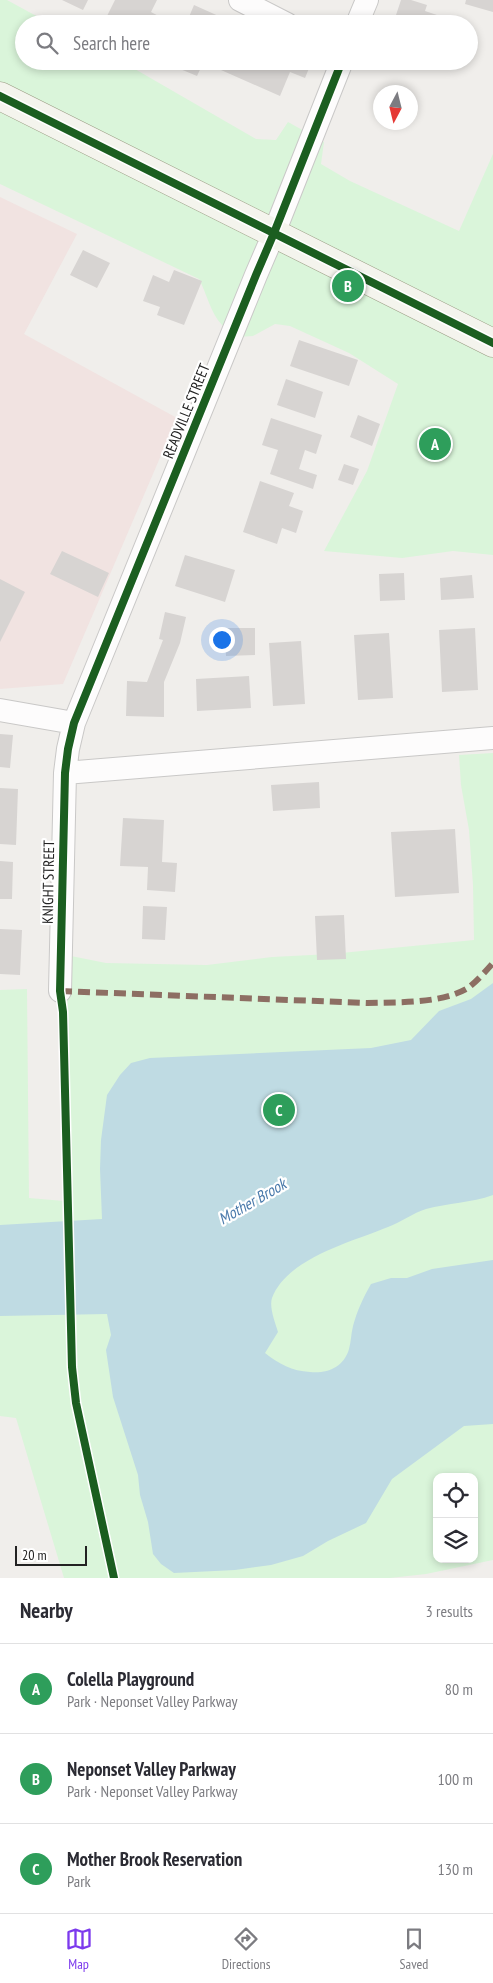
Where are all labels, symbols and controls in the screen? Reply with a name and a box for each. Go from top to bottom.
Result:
search box [15,15,478,70]
icon: search [33,29,61,57]
text: Search here [73,31,150,55]
north arrow [373,85,418,130]
pin: B [332,267,364,305]
street label: READVILLE STREET [158,361,214,461]
pin: A [419,425,451,463]
your location [209,627,235,653]
street label: KNIGHT STREET [38,840,58,924]
pin: C [263,1091,295,1129]
water label: Mother Brook [215,1173,291,1228]
map controls [433,1473,478,1563]
button: locate [433,1473,478,1518]
button: layers [433,1518,478,1563]
scale bar [15,1543,88,1566]
text: 20 m [22,1546,47,1564]
text: Nearby [20,1597,73,1624]
text: 3 results [426,1601,473,1621]
text: Colella Playground [67,1667,194,1691]
text: A [32,1679,40,1699]
text: 80 m [445,1679,473,1699]
text: Park · Neponset Valley Parkway [67,1691,238,1711]
text: Neponset Valley Parkway [67,1757,236,1781]
text: B [32,1769,40,1789]
text: 100 m [438,1769,473,1789]
text: Park · Neponset Valley Parkway [67,1781,238,1801]
text: Mother Brook Reservation [67,1847,242,1871]
text: C [32,1859,40,1879]
text: 130 m [438,1859,473,1879]
text: Park [67,1871,91,1891]
tab: Map [65,1925,93,1973]
tab: Directions [222,1925,270,1973]
tab: Saved [400,1925,428,1973]

